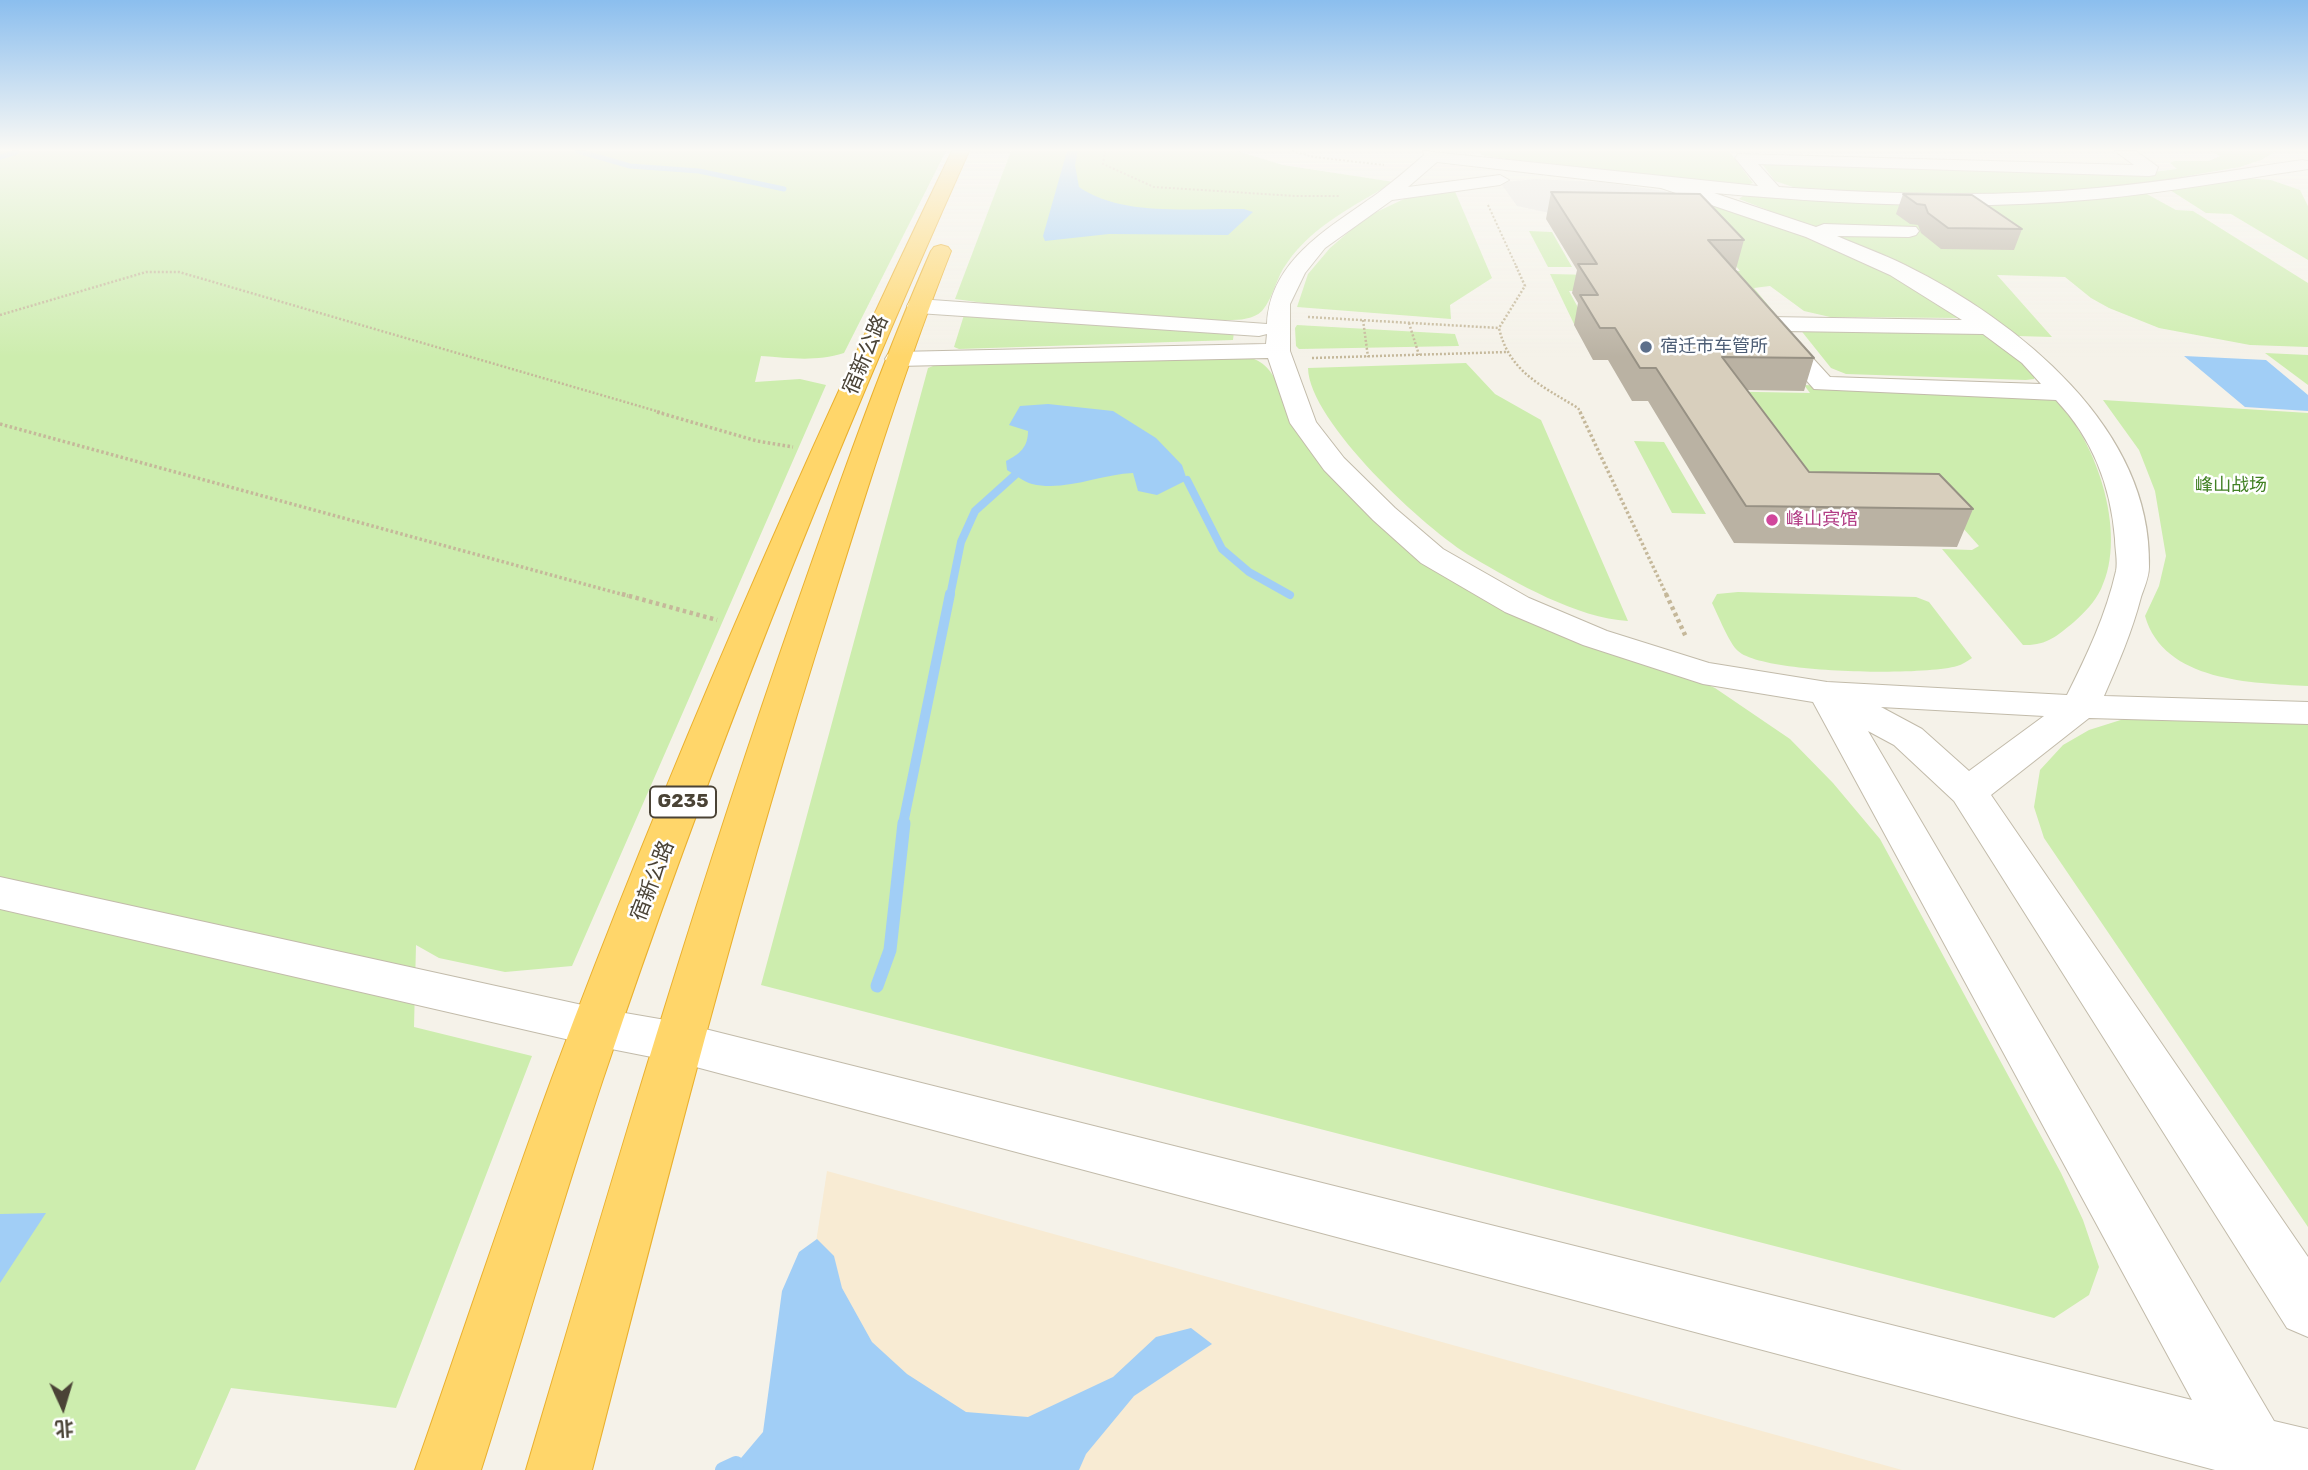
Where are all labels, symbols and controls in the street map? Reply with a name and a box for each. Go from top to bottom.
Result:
street label: 宿新公路 [838,311,894,399]
place label: 宿迁市车管所 [1660,336,1768,358]
marker: 宿迁市车管所 [1638,339,1654,355]
park label: 峰山战场 [2195,475,2267,497]
place label: 峰山宾馆 [1786,509,1858,531]
marker: 峰山宾馆 [1764,512,1780,528]
road number: G235 [650,786,716,818]
street label: 宿新公路 [626,837,680,925]
north arrow [28,1372,98,1442]
text: 北 [54,1416,75,1441]

